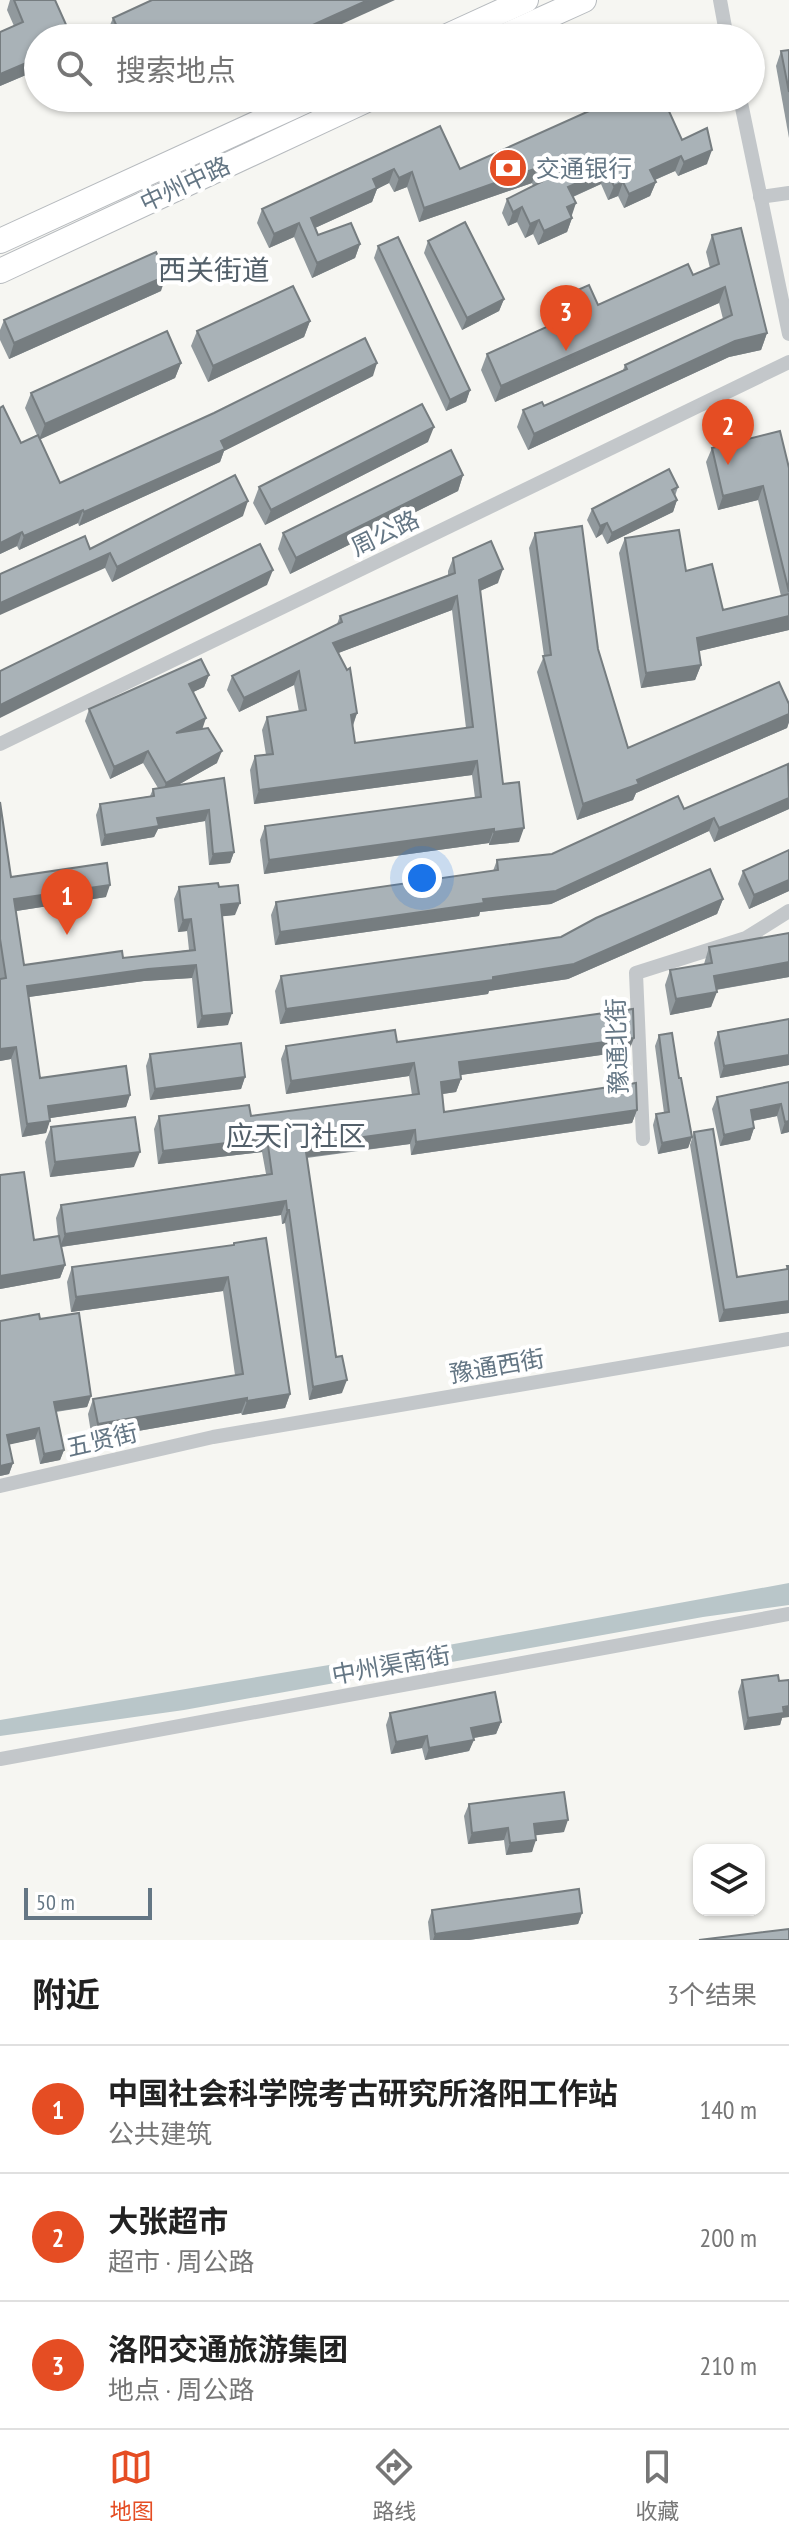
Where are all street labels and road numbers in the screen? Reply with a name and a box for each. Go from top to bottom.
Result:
street label: 中州中路 [135,150,235,218]
street label: 周公路 [346,503,424,563]
street label: 豫通北街 [600,997,634,1095]
street label: 豫通西街 [447,1342,547,1390]
street label: 五贤街 [63,1417,141,1463]
street label: 中州渠南街 [329,1639,453,1691]

